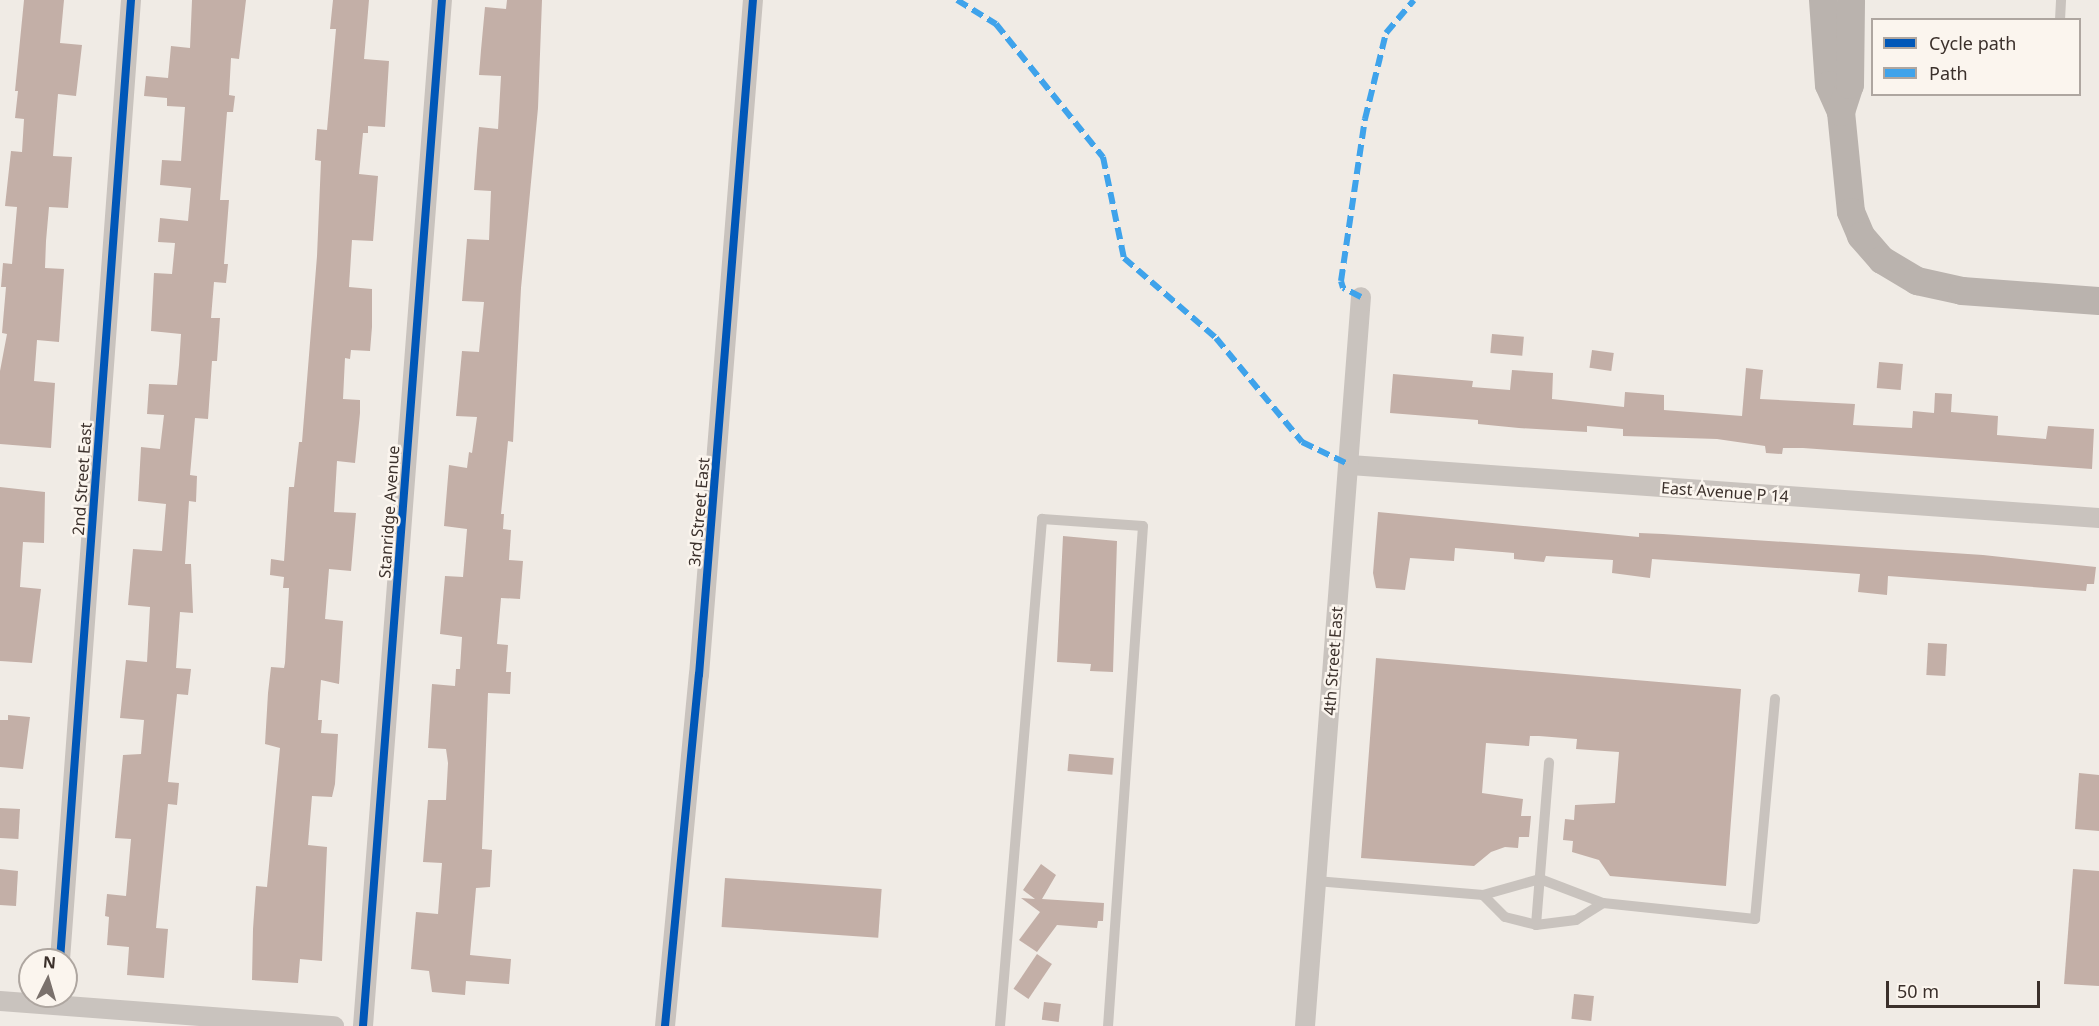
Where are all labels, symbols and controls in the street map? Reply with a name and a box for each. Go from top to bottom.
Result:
legend [1871,18,2081,96]
text: Cycle path [1929,31,2016,55]
text: Path [1929,61,1968,85]
street label: 2nd Street East [68,422,96,536]
street label: Stanridge Avenue [375,445,403,579]
street label: 3rd Street East [685,457,713,567]
street label: East Avenue P 14 [1661,478,1789,506]
street label: 4th Street East [1320,606,1346,716]
north arrow [18,948,78,1008]
text: N [42,951,57,974]
scale bar [1889,969,2044,1007]
text: 50 m [1897,979,1939,1003]

